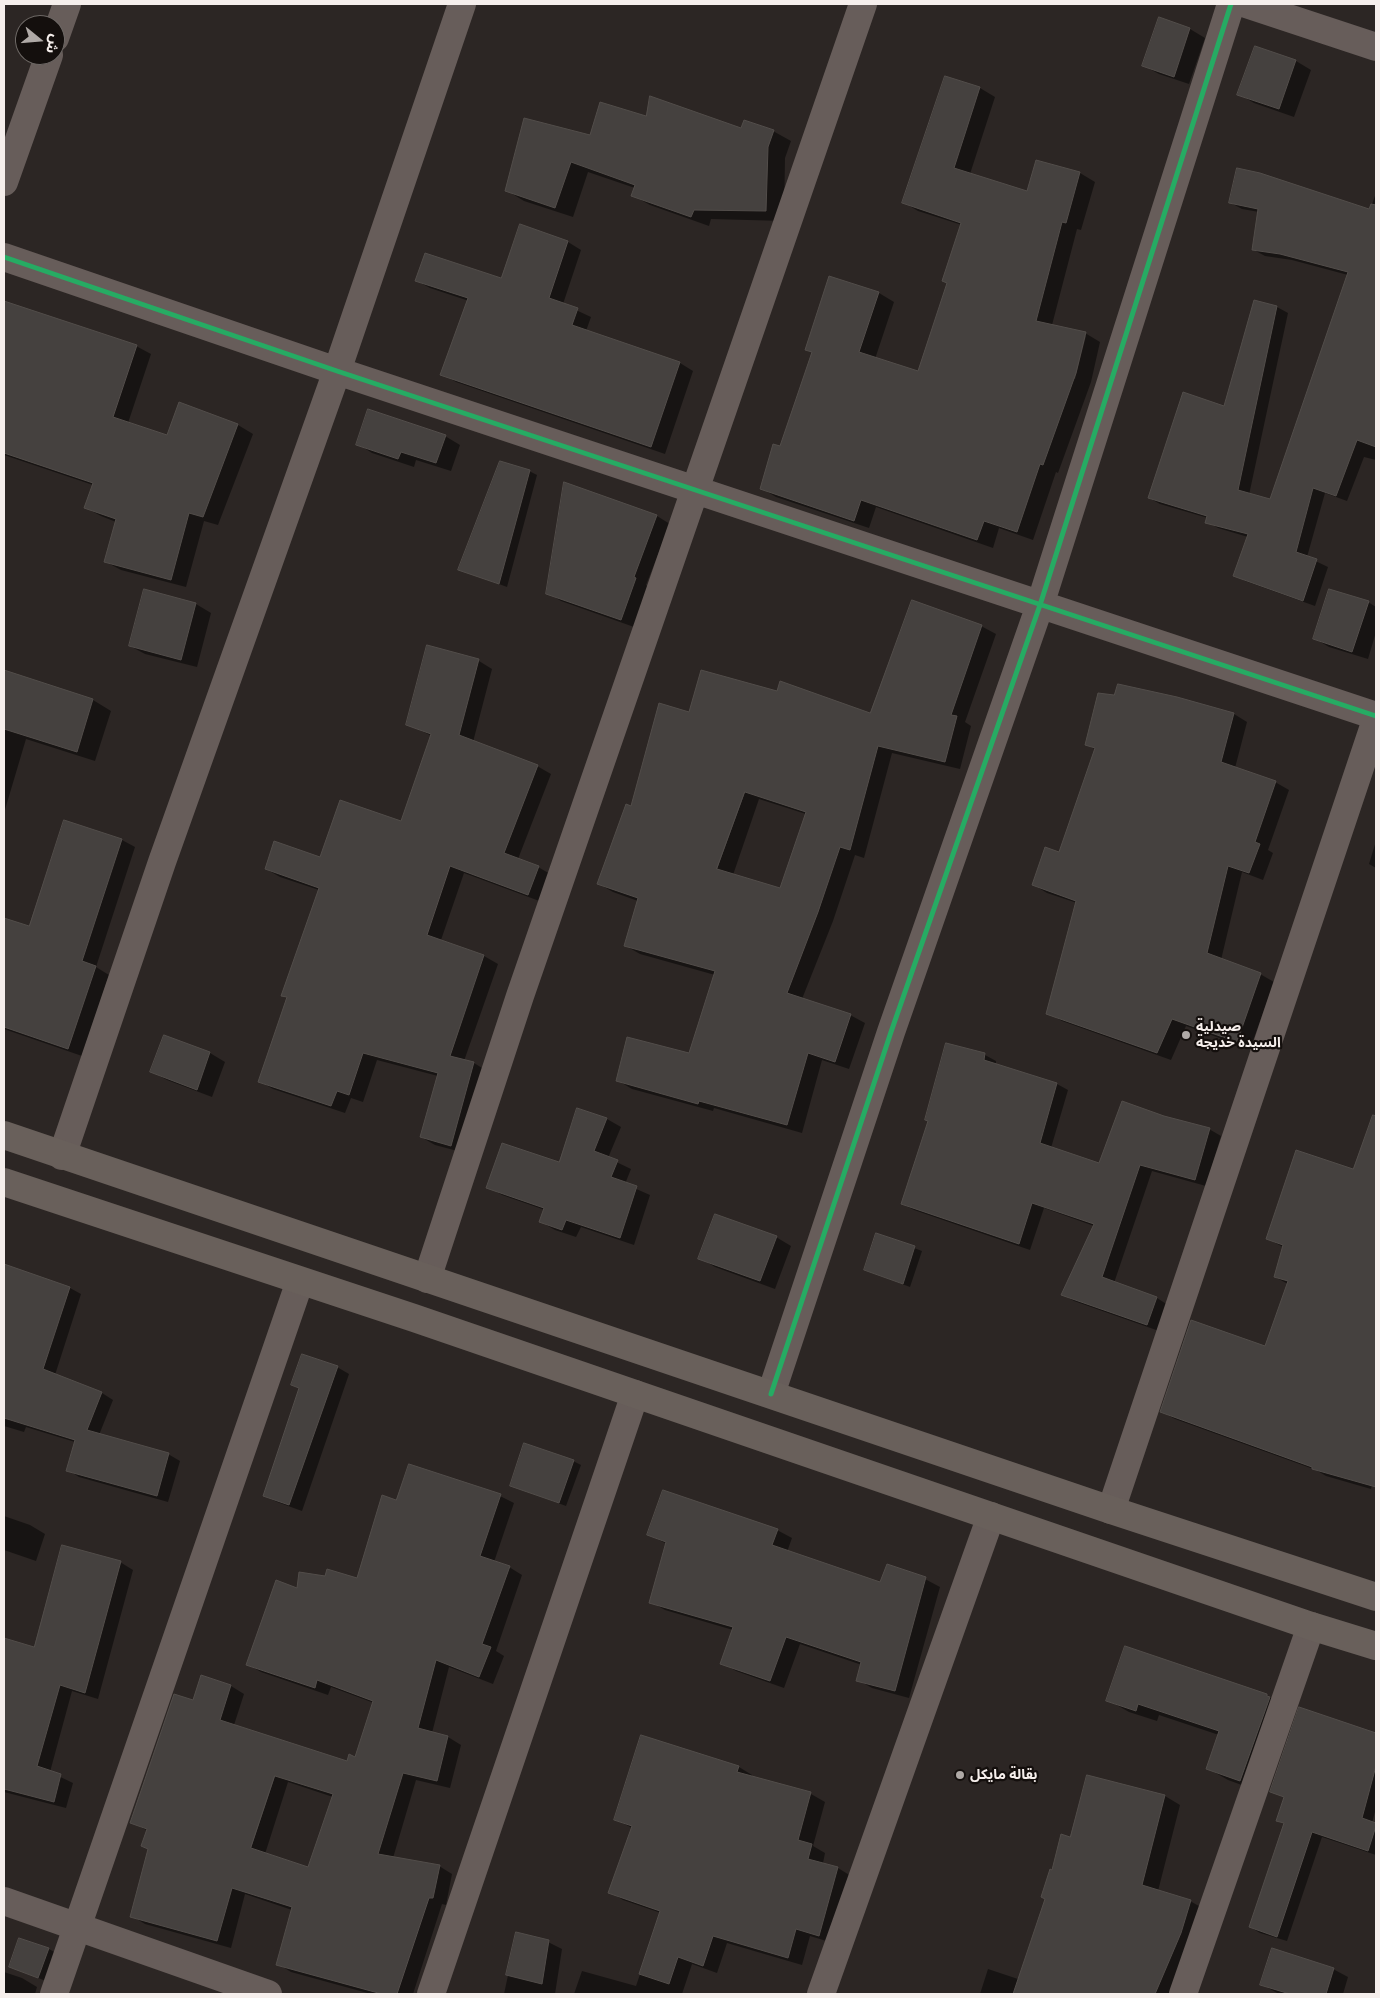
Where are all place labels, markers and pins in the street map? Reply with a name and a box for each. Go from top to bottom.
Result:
place label: صيدلية السيدة خديجة [1196,1019,1281,1052]
marker: صيدلية السيدة خديجة [1180,1029,1192,1041]
place label: بقالة مايكل [970,1767,1038,1783]
marker: بقالة مايكل [954,1769,966,1781]

